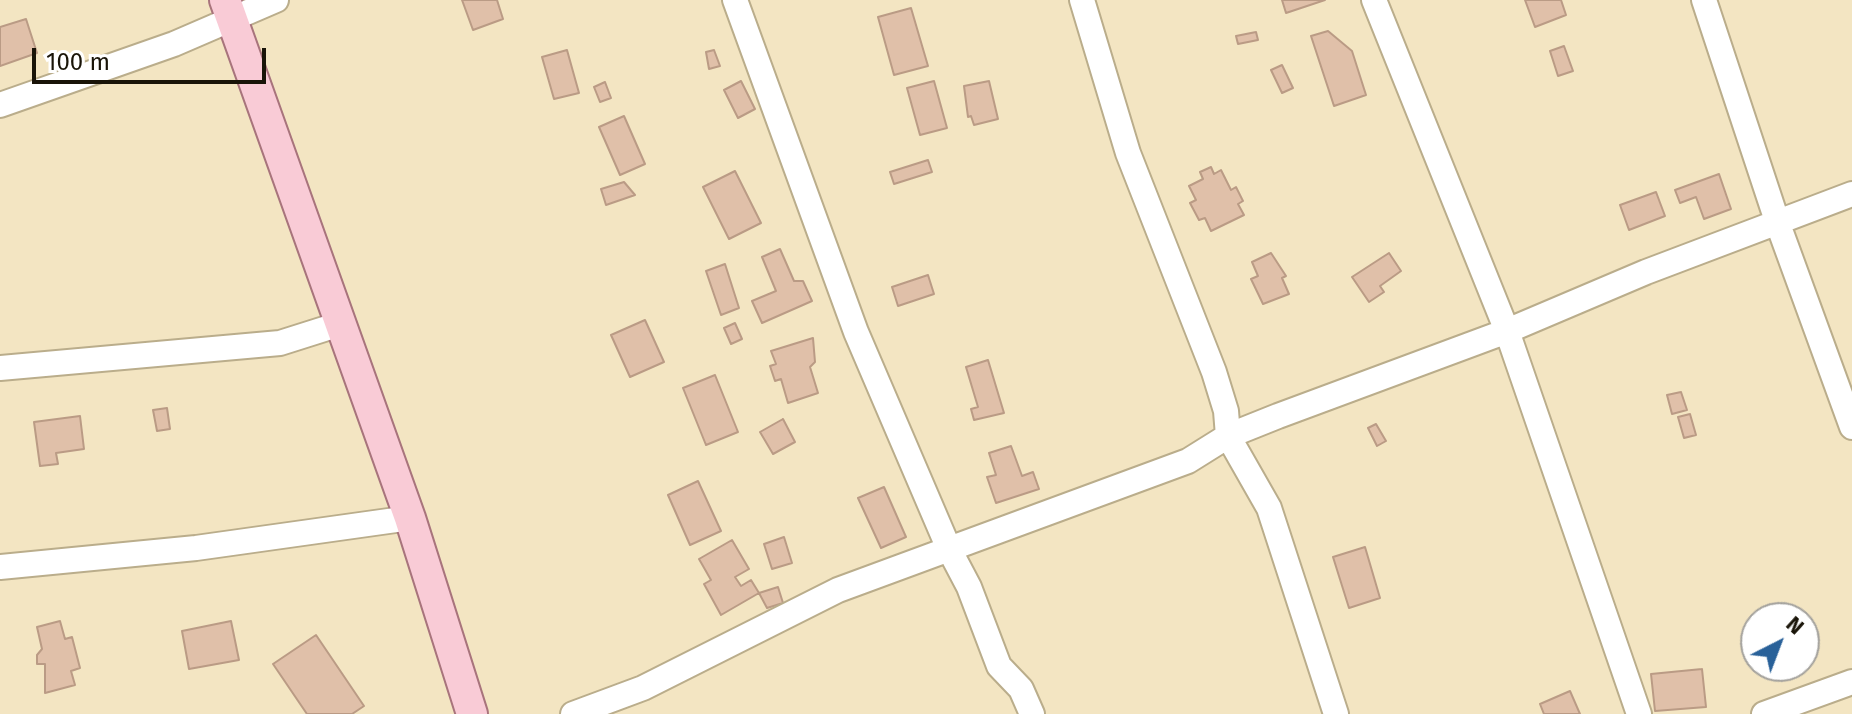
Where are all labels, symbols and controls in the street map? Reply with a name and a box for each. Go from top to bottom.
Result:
scale bar [36,32,270,82]
text: 100 m [46,48,110,76]
north arrow [1740,602,1820,682]
text: N [1781,610,1810,640]

